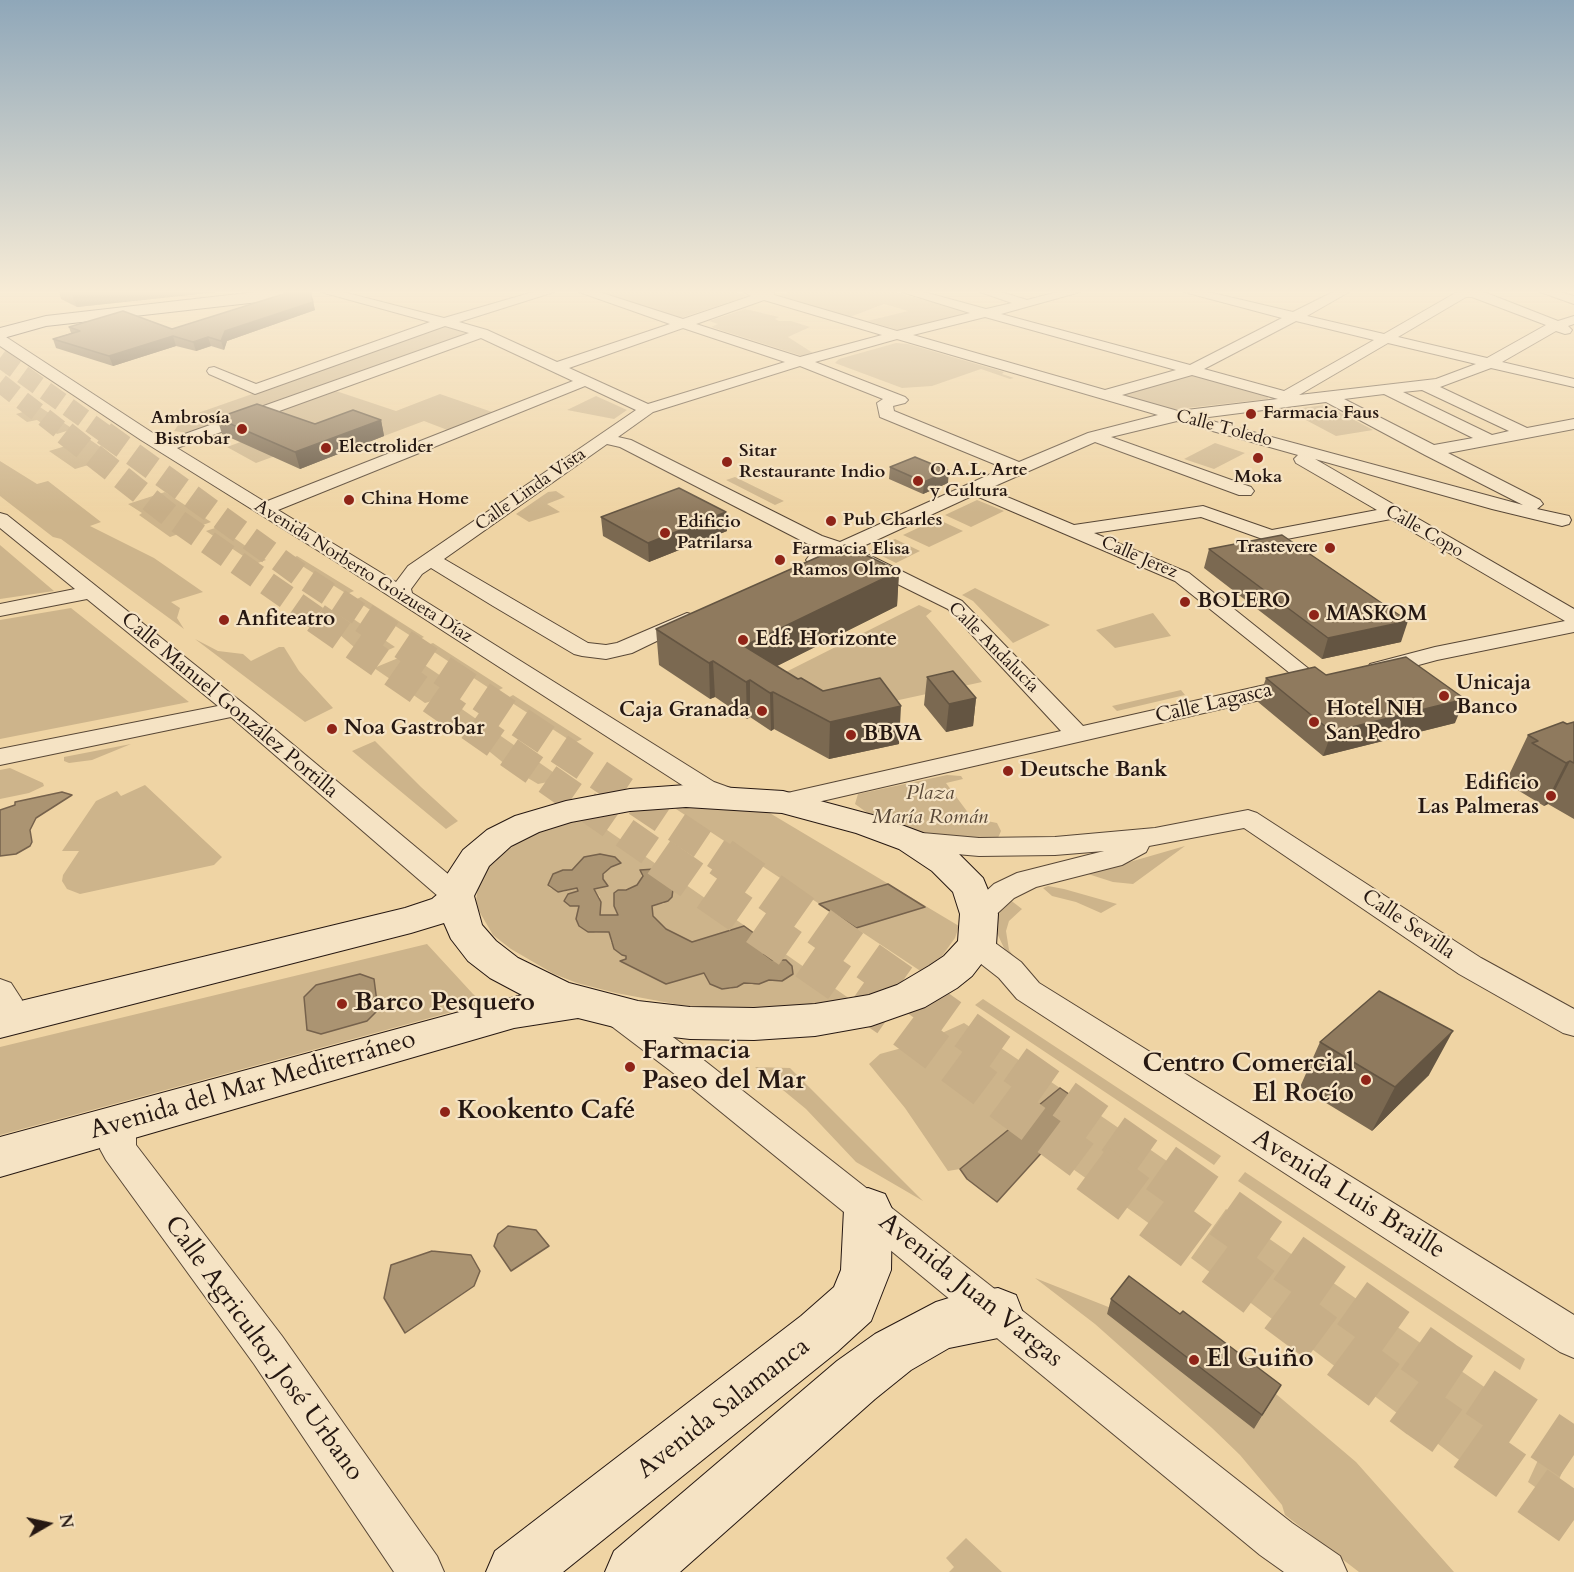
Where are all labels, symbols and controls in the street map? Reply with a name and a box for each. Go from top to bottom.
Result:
place label: Farmacia Faus [1263,403,1379,425]
street label: Calle Toledo [1174,406,1274,452]
marker: Farmacia Faus [1244,407,1258,421]
place label: Ambrosía Bistrobar [151,408,230,450]
marker: Ambrosía Bistrobar [235,422,249,436]
place label: Electrolider [338,437,433,459]
marker: Electrolider [319,441,333,455]
place label: Sitar Restaurante Indio [739,441,885,484]
street label: Calle Linda Vista [472,444,590,536]
marker: Moka [1251,451,1265,465]
marker: Sitar Restaurante Indio [720,455,734,469]
place label: O.A.L. Arte y Cultura [930,460,1028,502]
place label: Moka [1234,467,1282,489]
marker: O.A.L. Arte y Cultura [911,474,925,488]
place label: China Home [361,489,469,511]
marker: China Home [342,493,356,507]
street label: Avenida Norberto Goizueta Díaz [250,496,476,648]
street label: Calle Copo [1381,501,1467,563]
place label: Pub Charles [843,510,942,532]
place label: Edificio Patrilarsa [677,512,753,554]
marker: Pub Charles [824,514,838,528]
marker: Edificio Patrilarsa [658,526,672,540]
street label: Calle Jerez [1098,532,1180,584]
place label: Trastevere [1236,537,1318,559]
place label: Farmacia Elisa Ramos Olmo [792,539,910,582]
marker: Trastevere [1323,541,1337,555]
marker: Farmacia Elisa Ramos Olmo [773,553,787,567]
place label: BOLERO [1197,589,1290,615]
marker: BOLERO [1178,595,1192,609]
street label: Calle Andalucía [943,598,1043,698]
place label: MASKOM [1326,602,1427,628]
place label: Anfiteatro [236,607,335,633]
street label: Calle Manuel González Portilla [115,608,343,804]
marker: MASKOM [1307,608,1321,622]
marker: Anfiteatro [217,613,231,627]
place label: Edf. Horizonte [755,627,897,653]
marker: Edf. Horizonte [736,633,750,647]
place label: Unicaja Banco [1456,671,1531,721]
street label: Calle Lagasca [1153,678,1275,730]
marker: Unicaja Banco [1437,689,1451,703]
place label: Hotel NH San Pedro [1326,697,1423,747]
place label: Caja Granada [619,698,750,724]
marker: Caja Granada [755,704,769,718]
marker: Hotel NH San Pedro [1307,715,1321,729]
place label: Noa Gastrobar [344,716,485,742]
marker: Noa Gastrobar [325,722,339,736]
place label: BBVA [863,722,922,748]
marker: BBVA [844,728,858,742]
place label: Deutsche Bank [1020,758,1167,784]
marker: Deutsche Bank [1001,764,1015,778]
place label: Edificio Las Palmeras [1418,771,1539,821]
park label: Plaza María Román [872,781,988,831]
marker: Edificio Las Palmeras [1544,789,1558,803]
street label: Calle Sevilla [1356,885,1460,965]
place label: Barco Pesquero [354,988,535,1020]
marker: Barco Pesquero [335,997,349,1011]
street label: Avenida del Mar Mediterráneo [87,1025,419,1147]
place label: Farmacia Paseo del Mar [642,1036,806,1098]
place label: Centro Comercial El Rocío [1143,1049,1354,1110]
marker: Farmacia Paseo del Mar [623,1060,637,1074]
marker: Centro Comercial El Rocío [1359,1073,1373,1087]
place label: Kookento Café [457,1096,635,1128]
marker: Kookento Café [438,1105,452,1119]
street label: Avenida Luis Braille [1246,1123,1450,1267]
street label: Avenida Juan Vargas [872,1207,1068,1375]
street label: Calle Agricultor José Urbano [156,1211,370,1487]
street label: Avenida Salamanca [631,1332,817,1486]
place label: El Guiño [1206,1344,1314,1376]
marker: El Guiño [1187,1353,1201,1367]
north arrow [18,1494,78,1554]
text: N [54,1513,78,1530]

